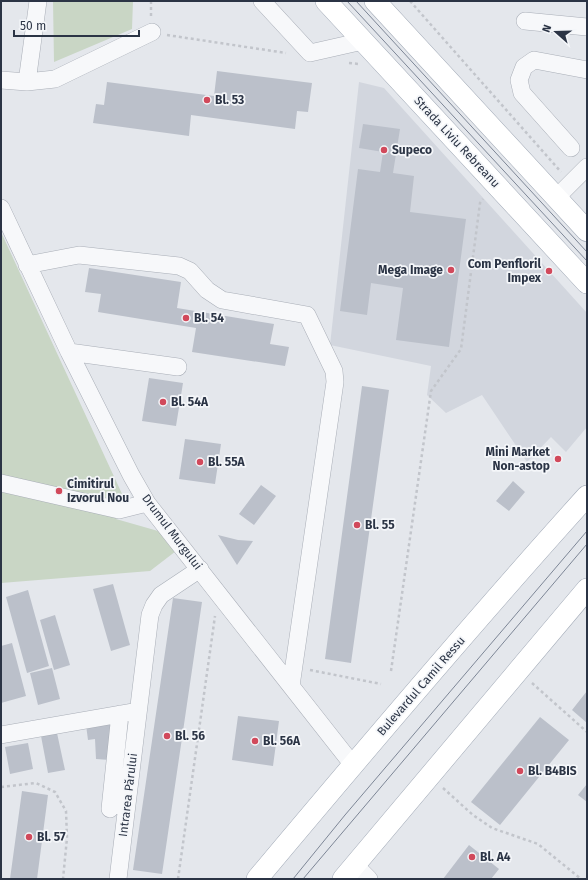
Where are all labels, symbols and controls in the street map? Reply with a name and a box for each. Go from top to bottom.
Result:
scale bar [14,12,139,38]
north arrow [536,12,576,52]
text: 50 m [20,19,46,33]
text: N [540,23,554,34]
place label: Bl. 53 [215,93,244,107]
street label: Strada Liviu Rebreanu [411,94,503,190]
marker: Bl. 53 [202,95,212,105]
place label: Supeco [392,143,432,157]
marker: Supeco [379,145,389,155]
place label: Com Penfloril Impex [468,257,542,285]
place label: Mega Image [378,263,443,277]
marker: Mega Image [446,265,456,275]
marker: Com Penfloril Impex [544,266,554,276]
place label: Bl. 54 [194,311,224,325]
marker: Bl. 54 [181,313,191,323]
place label: Bl. 54A [171,395,209,409]
marker: Bl. 54A [158,397,168,407]
place label: Mini Market Non-astop [485,445,550,473]
marker: Mini Market Non-astop [553,454,563,464]
place label: Bl. 55A [208,455,246,469]
marker: Bl. 55A [195,457,205,467]
place label: Cimitirul Izvorul Nou [67,477,129,505]
marker: Cimitirul Izvorul Nou [54,486,64,496]
street label: Drumul Murgului [139,491,205,573]
place label: Bl. 55 [365,518,395,532]
marker: Bl. 55 [352,520,362,530]
street label: Bulevardul Camil Ressu [374,634,468,738]
place label: Bl. 56 [175,729,205,743]
marker: Bl. 56 [162,731,172,741]
place label: Bl. 56A [263,734,301,748]
marker: Bl. 56A [250,736,260,746]
street label: Intrarea Părului [116,752,140,838]
place label: Bl. B4BIS [528,764,577,778]
marker: Bl. B4BIS [515,766,525,776]
place label: Bl. 57 [37,830,66,844]
marker: Bl. 57 [24,832,34,842]
place label: Bl. A4 [480,850,511,864]
marker: Bl. A4 [467,852,477,862]

